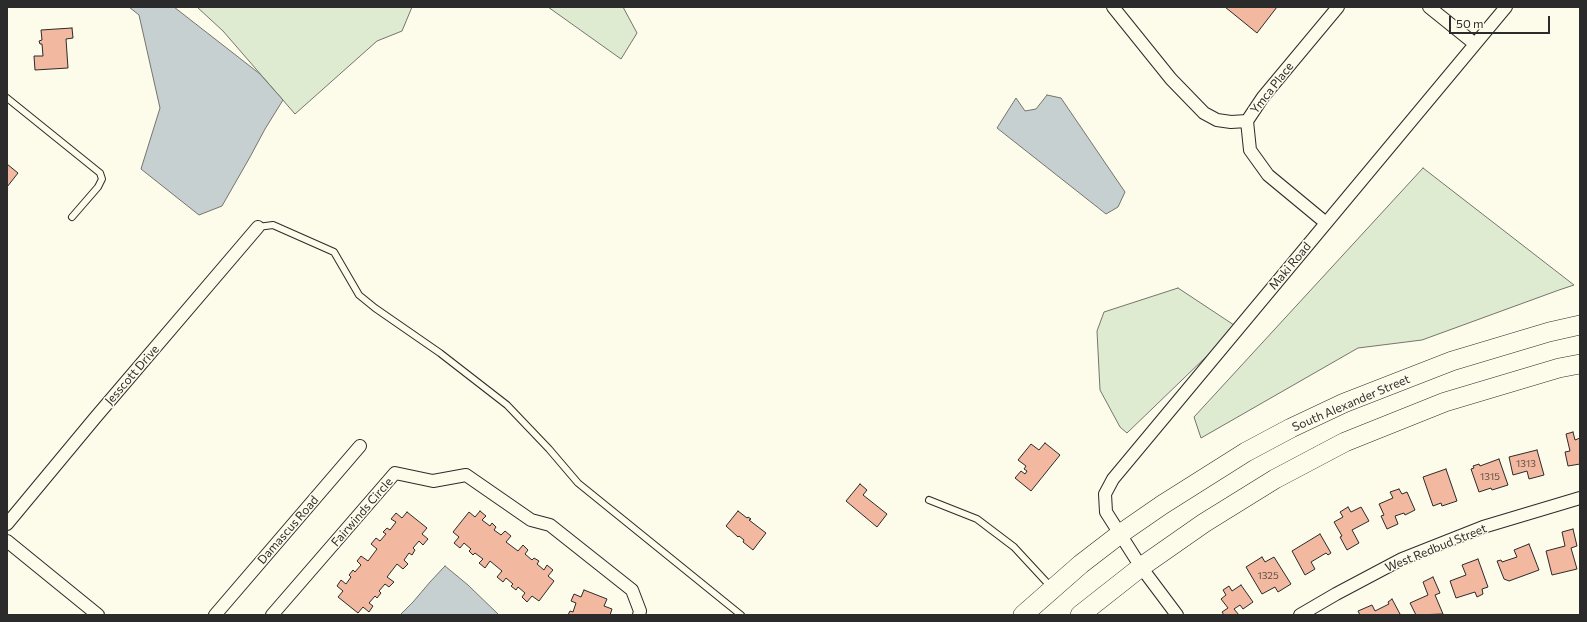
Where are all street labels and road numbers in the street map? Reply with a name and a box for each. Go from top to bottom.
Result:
street label: Ymca Place [1247,59,1297,117]
street label: Maki Road [1266,239,1314,293]
street label: Jesscott Drive [102,342,162,408]
street label: South Alexander Street [1290,372,1412,434]
street label: Fairwinds Circle [328,475,396,549]
street label: Damascus Road [254,493,322,567]
street label: West Redbud Street [1383,521,1489,575]

